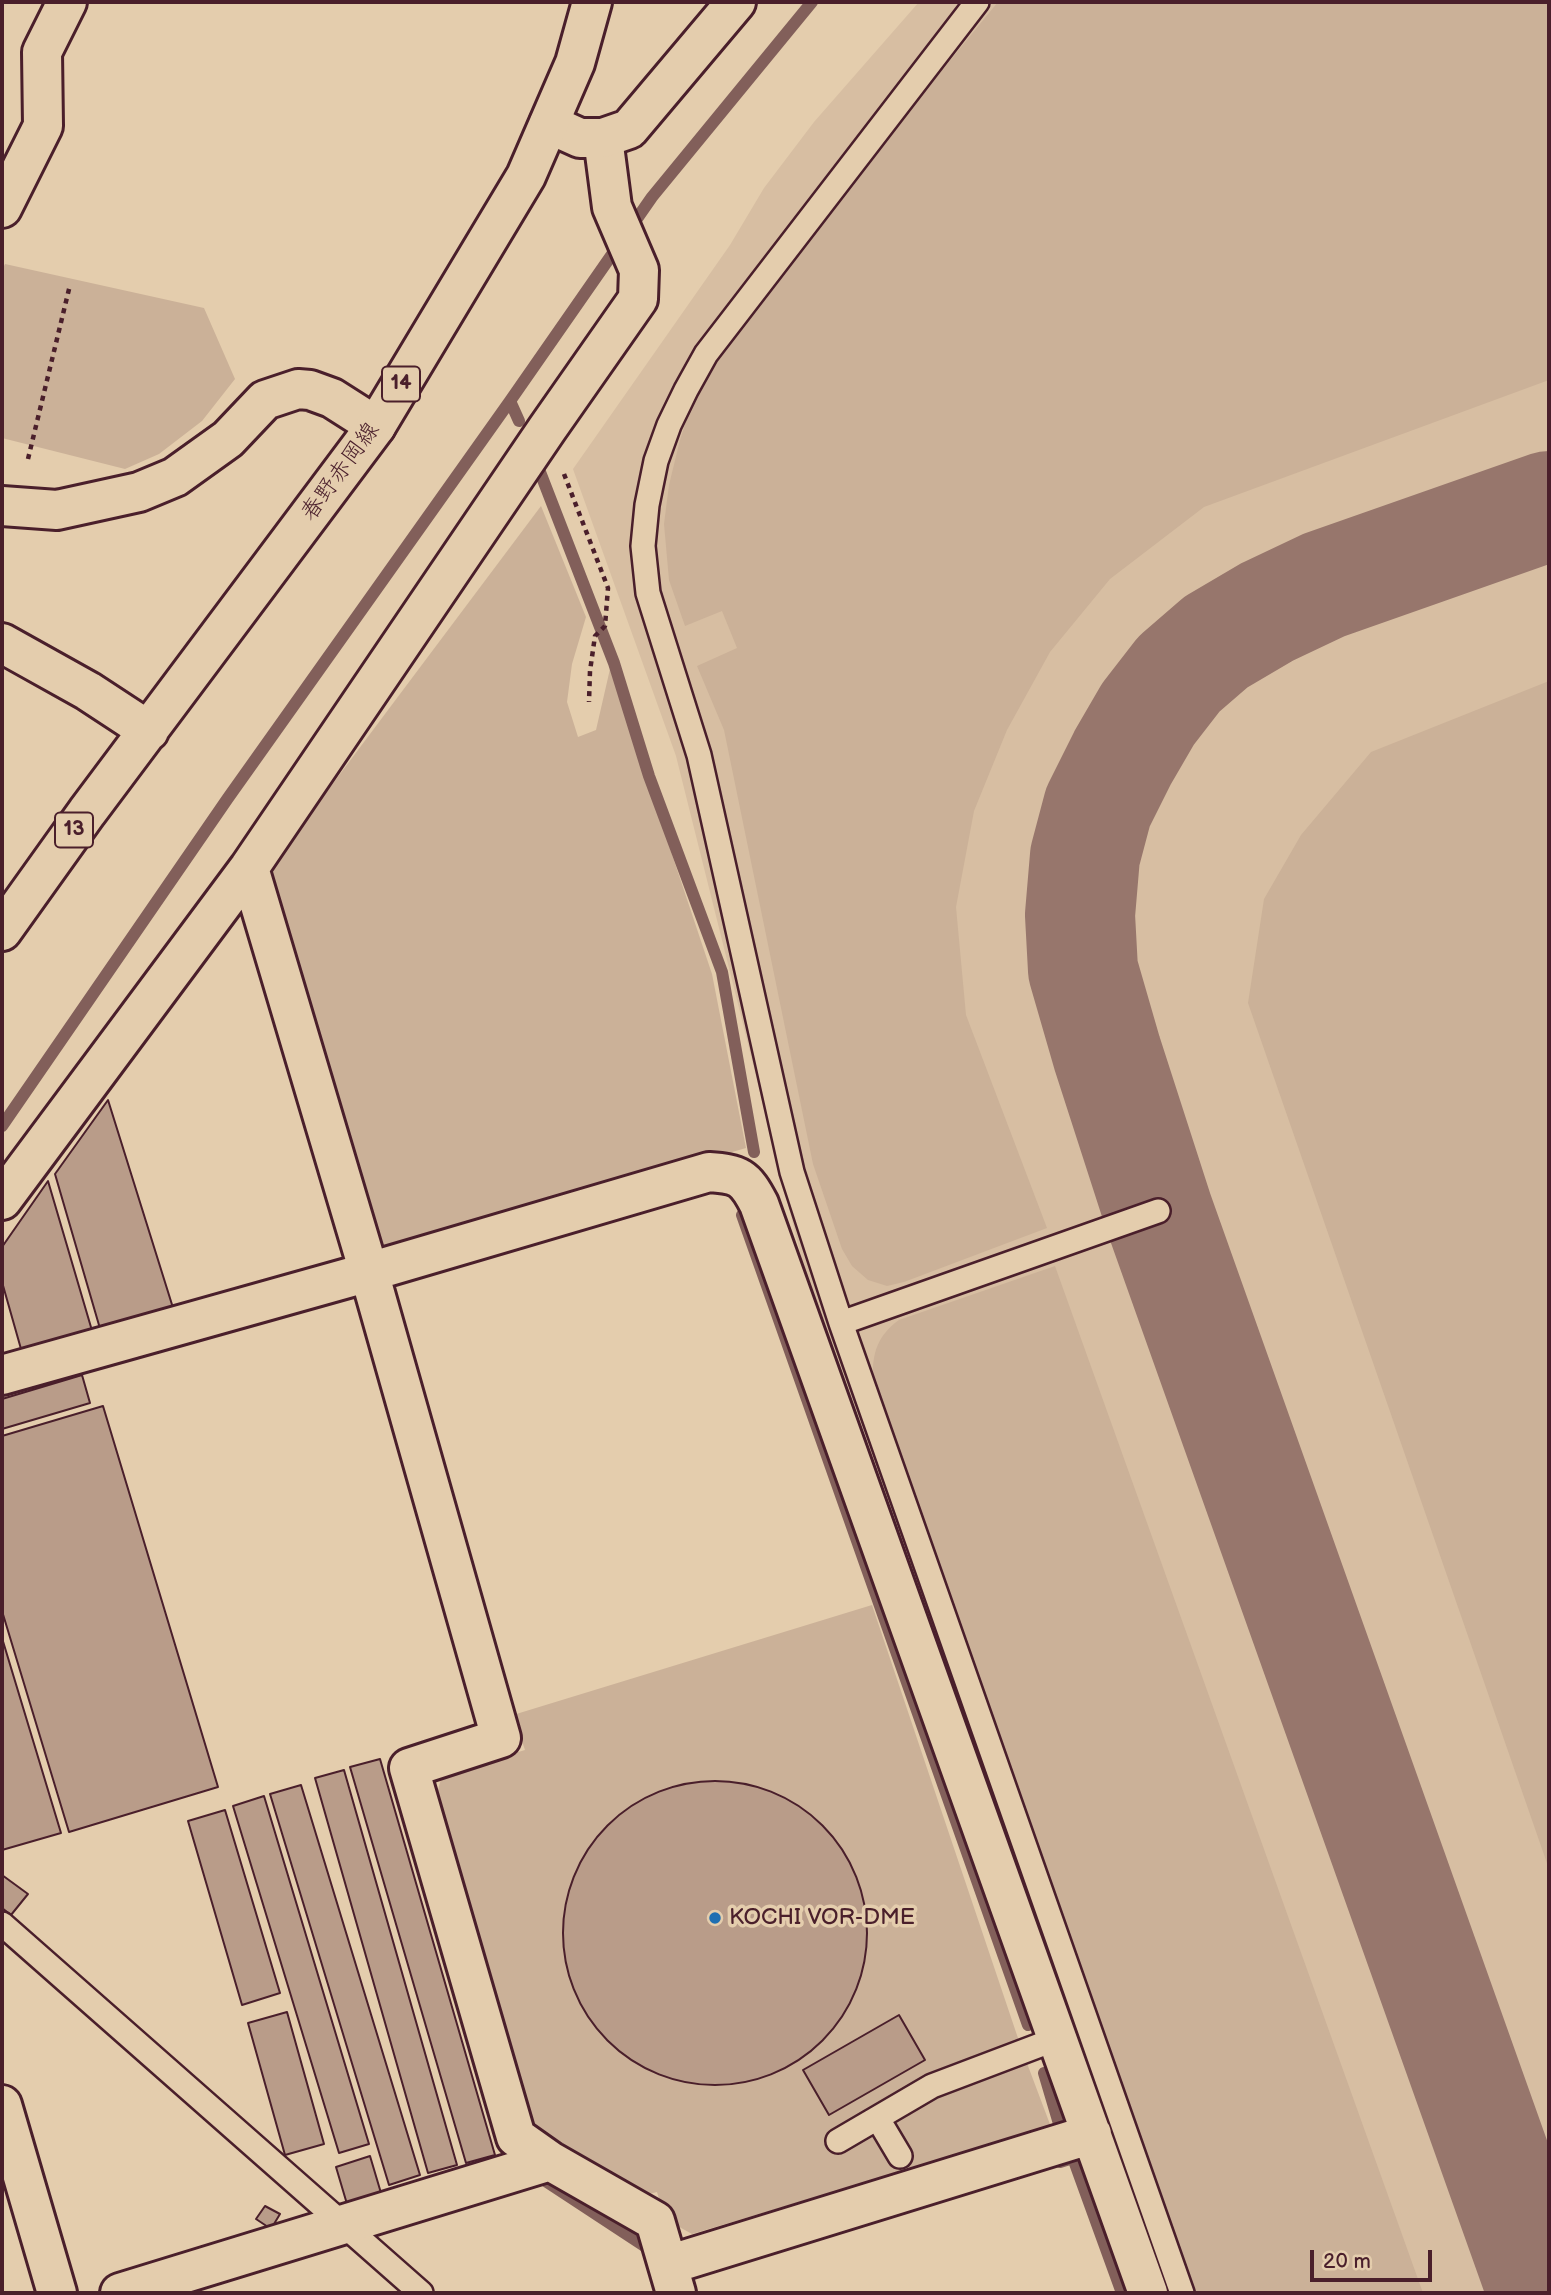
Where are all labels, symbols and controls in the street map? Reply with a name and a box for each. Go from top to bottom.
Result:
road number: 14 [382,366,420,402]
street label: 春野赤岡線 [296,417,386,527]
road number: 13 [55,812,93,848]
place label: KOCHI VOR-DME [729,1904,915,1932]
marker: KOCHI VOR-DME [707,1910,723,1926]
scale bar [1313,2236,1436,2280]
text: 20 m [1323,2249,1371,2274]

